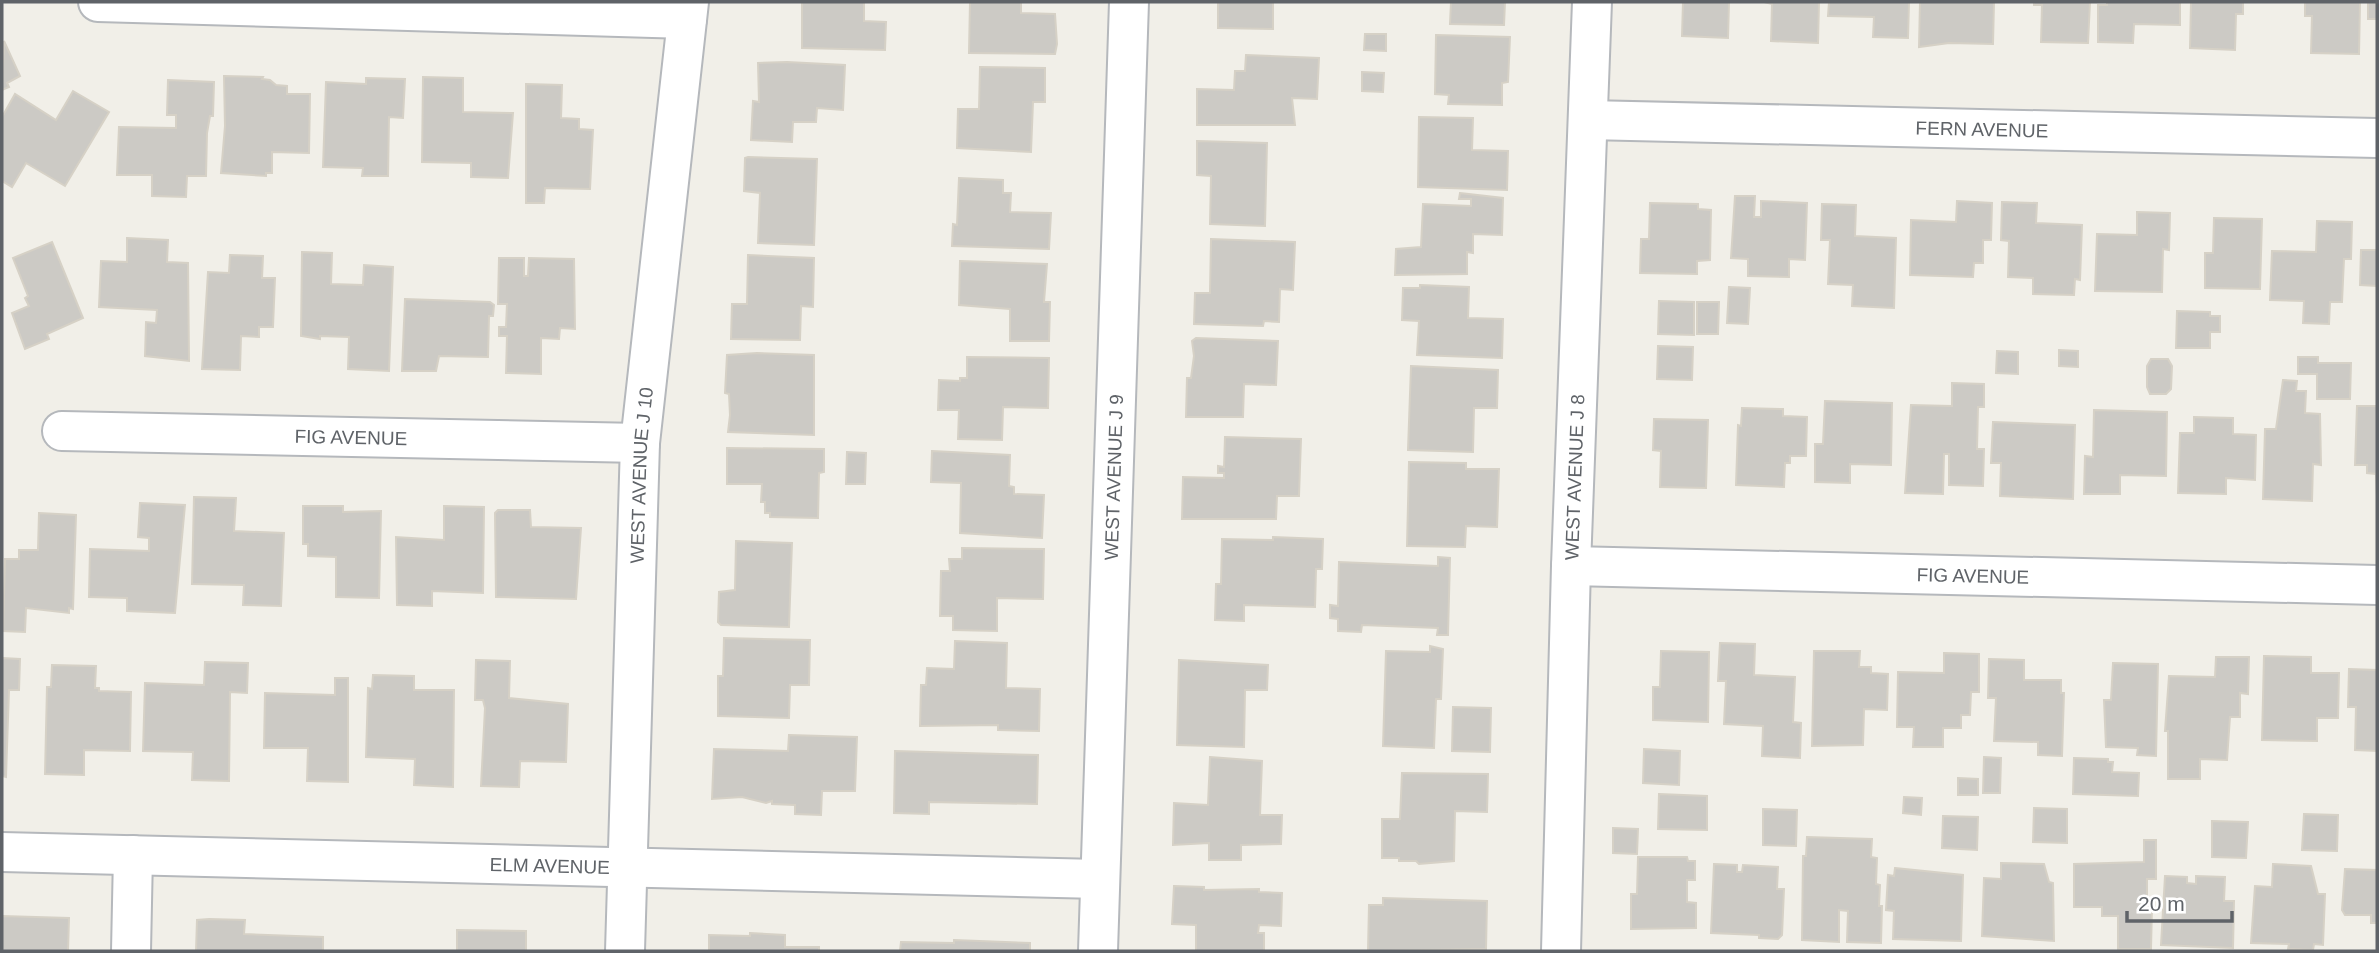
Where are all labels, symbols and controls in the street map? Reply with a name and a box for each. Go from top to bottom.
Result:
street label: FERN AVENUE [1915,117,2049,141]
street label: WEST AVENUE J 10 [626,386,657,564]
street label: WEST AVENUE J 9 [1101,394,1127,561]
street label: WEST AVENUE J 8 [1561,394,1588,561]
street label: FIG AVENUE [294,426,407,449]
street label: FIG AVENUE [1916,564,2029,588]
street label: ELM AVENUE [490,854,610,878]
scale bar [2127,880,2232,924]
text: 20 m [2138,892,2185,915]

